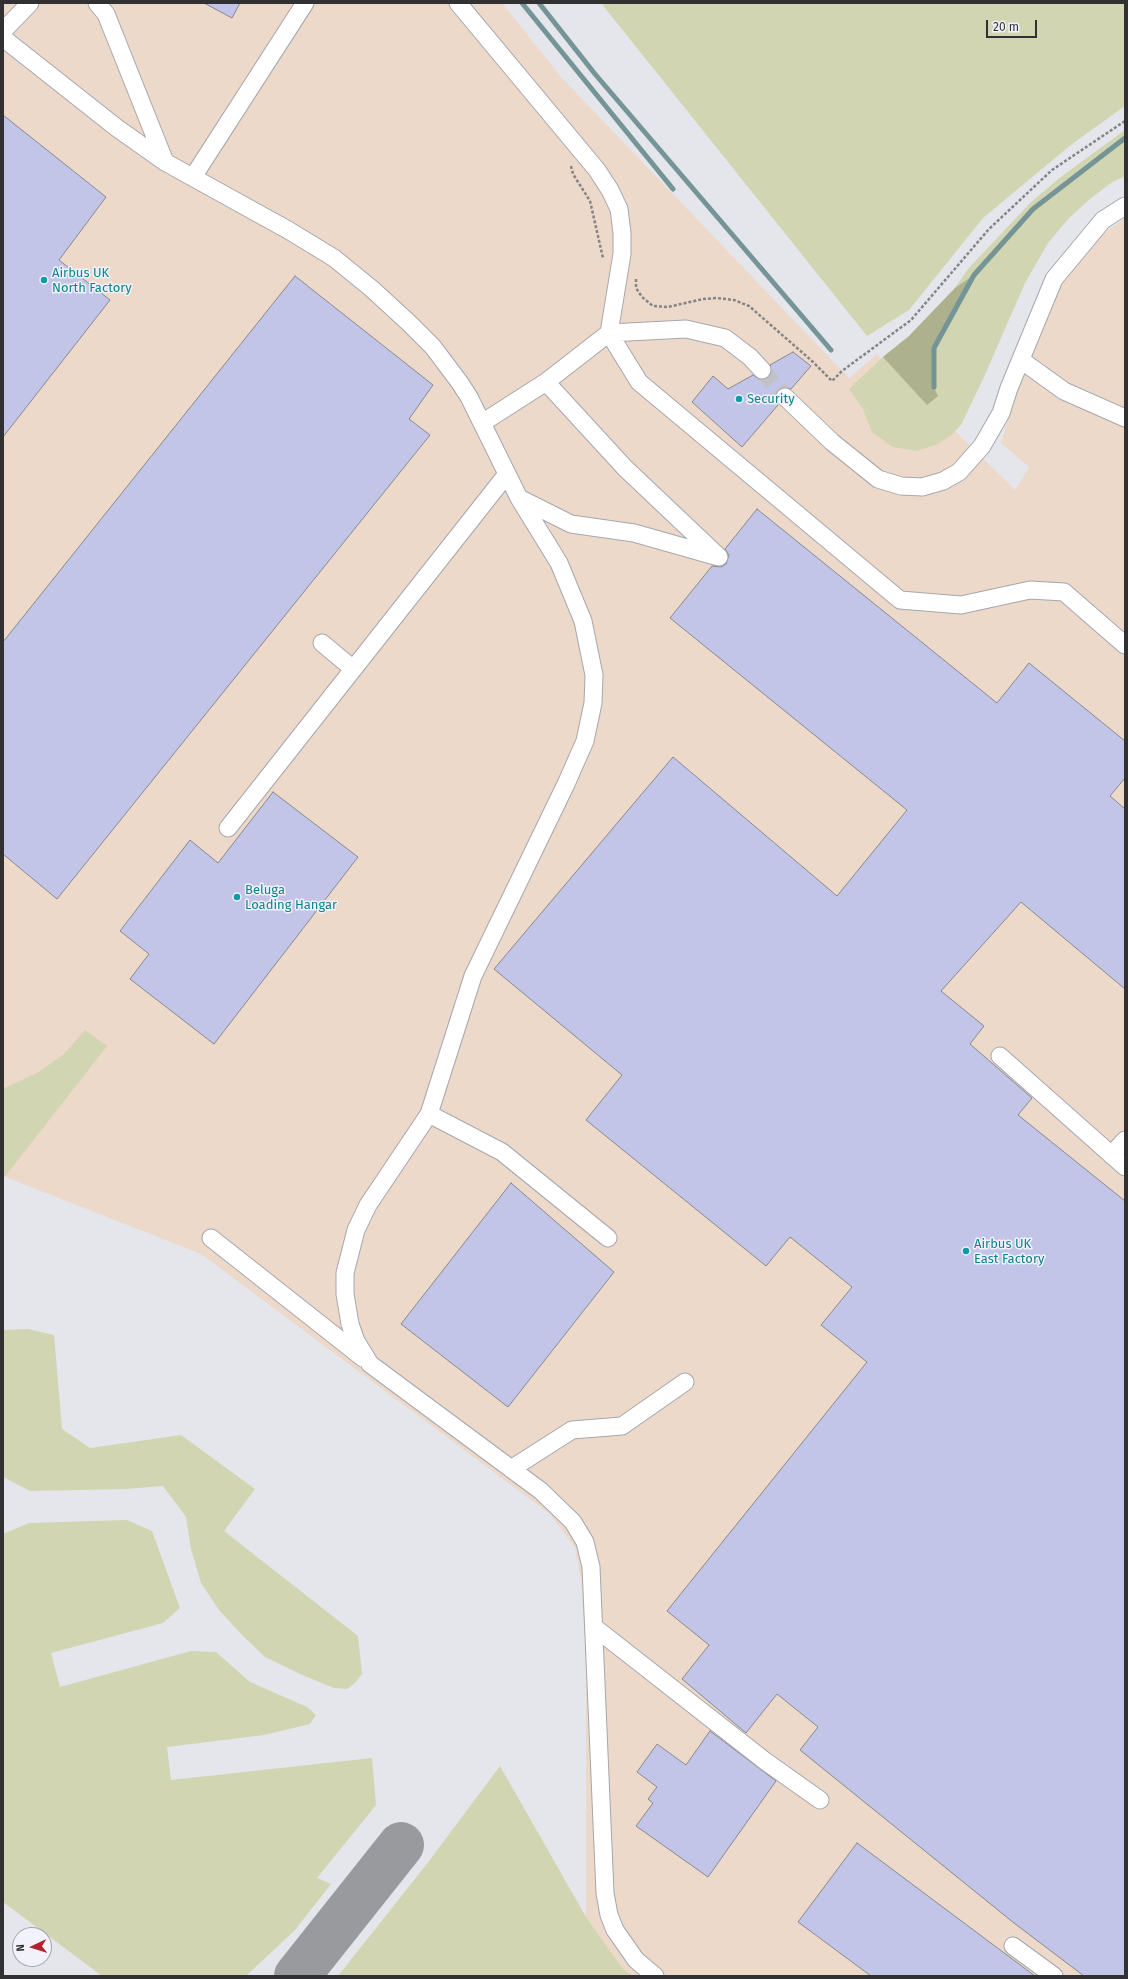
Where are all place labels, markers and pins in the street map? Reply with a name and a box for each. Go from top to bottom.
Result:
place label: Airbus UK North Factory [52,265,132,296]
marker: Airbus UK North Factory [39,275,49,285]
place label: Security [747,391,795,407]
marker: Security [734,394,744,404]
place label: Beluga Loading Hangar [245,882,337,913]
marker: Beluga Loading Hangar [232,892,242,902]
place label: Airbus UK East Factory [974,1236,1044,1267]
marker: Airbus UK East Factory [961,1246,971,1256]

